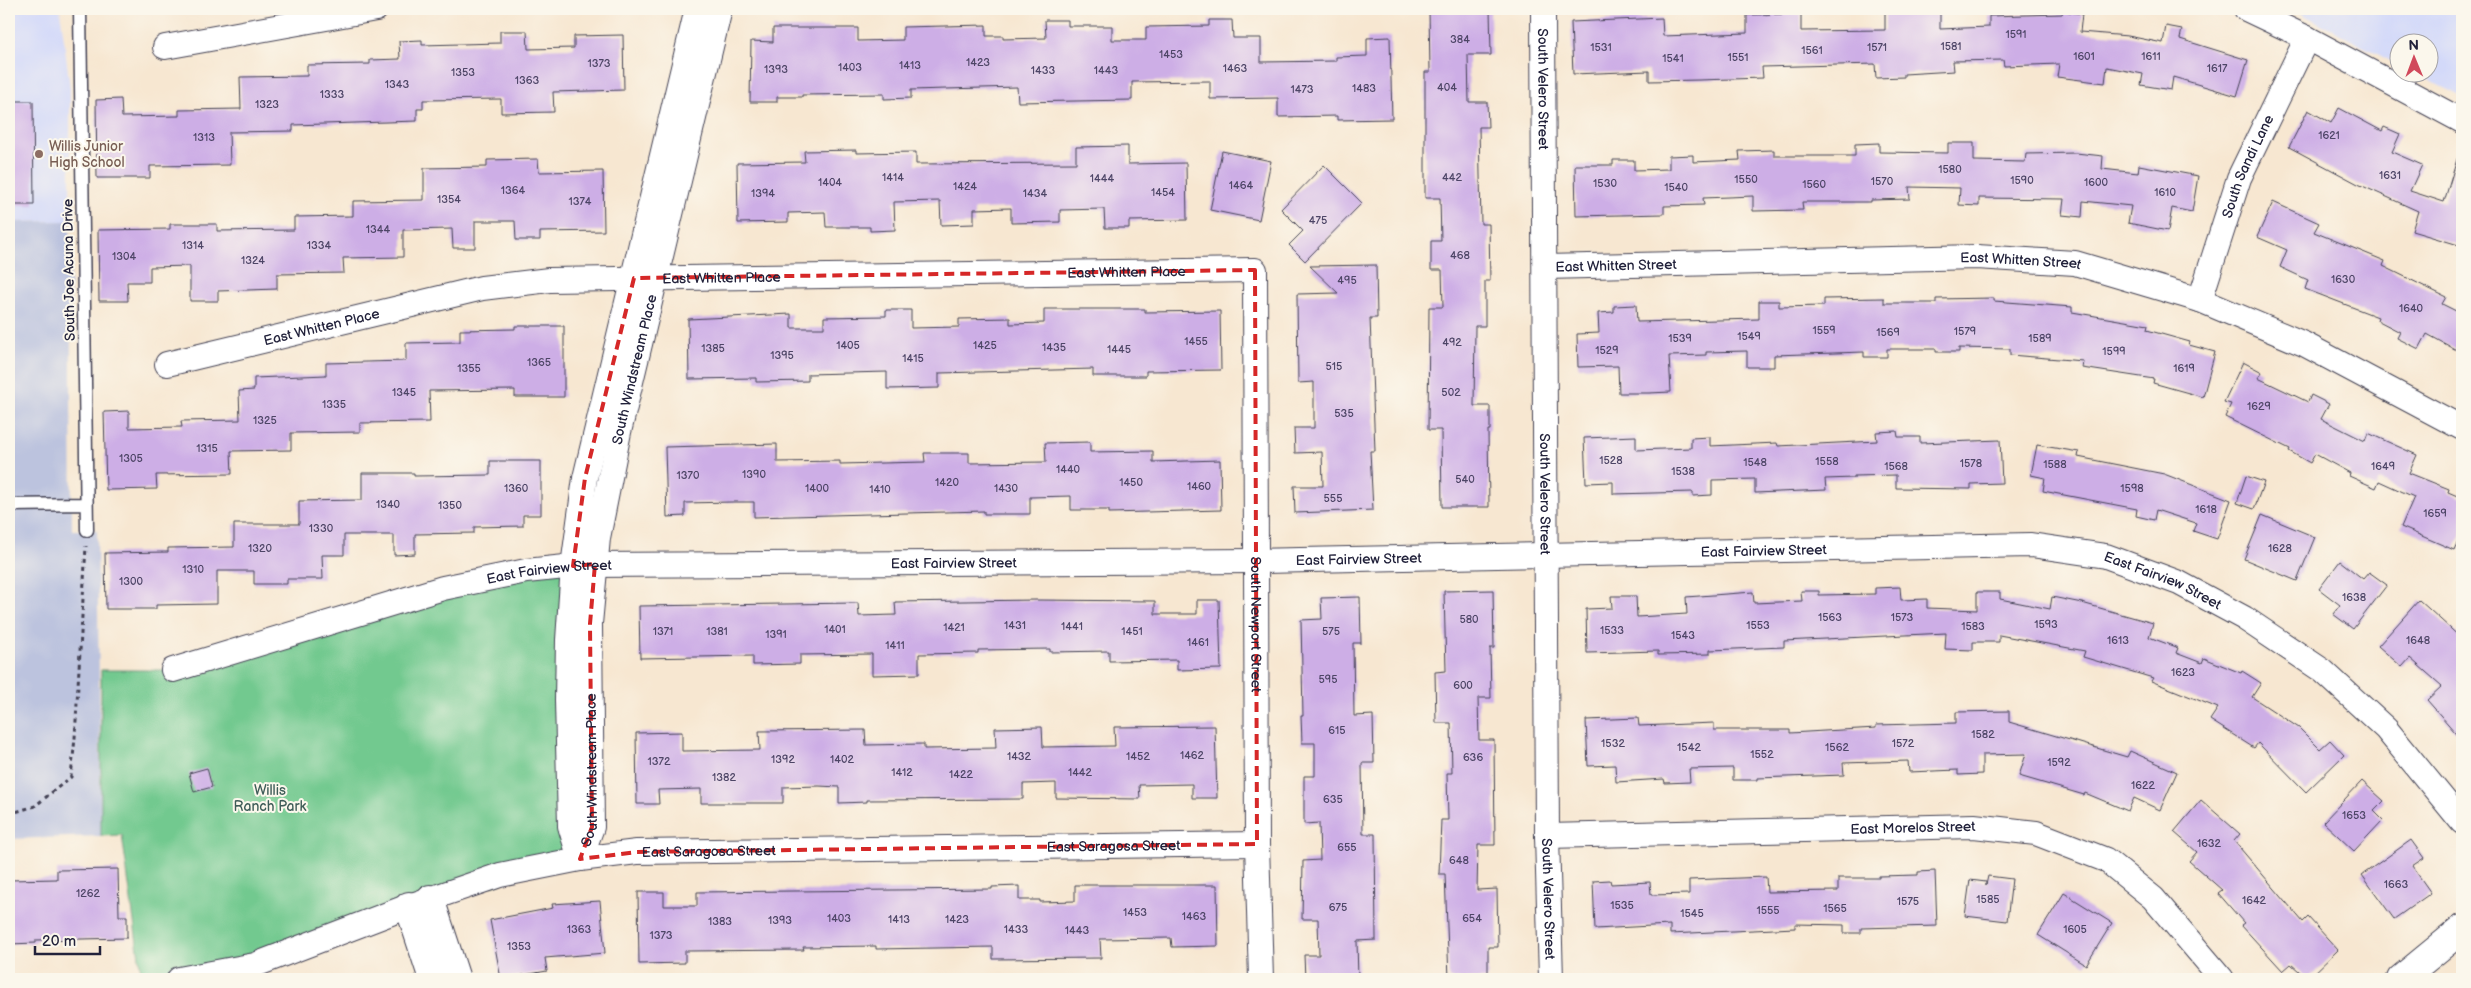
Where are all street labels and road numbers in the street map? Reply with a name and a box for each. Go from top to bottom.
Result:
street label: South Velero Street [1535,28,1552,150]
street label: South Sandi Lane [2218,112,2277,220]
street label: South Joe Acuna Drive [59,199,79,341]
street label: East Whitten Street [1960,248,2084,273]
street label: East Whitten Street [1555,255,1678,275]
street label: East Whitten Place [1067,262,1186,281]
street label: East Whitten Place [662,268,781,287]
street label: South Windstream Place [608,293,660,446]
street label: East Whitten Place [262,305,381,349]
street label: South Velero Street [1537,433,1554,555]
street label: East Fairview Street [1700,541,1828,560]
street label: East Fairview Street [2102,548,2225,613]
street label: East Fairview Street [1296,549,1423,569]
street label: East Fairview Street [891,554,1018,572]
street label: East Fairview Street [485,556,613,587]
street label: South Newport Street [1247,556,1265,693]
street label: South Windstream Place [577,693,601,849]
street label: East Morelos Street [1850,817,1976,837]
street label: East Saragosa Street [1047,836,1181,855]
street label: South Velero Street [1539,838,1559,961]
street label: East Saragosa Street [642,842,776,860]

